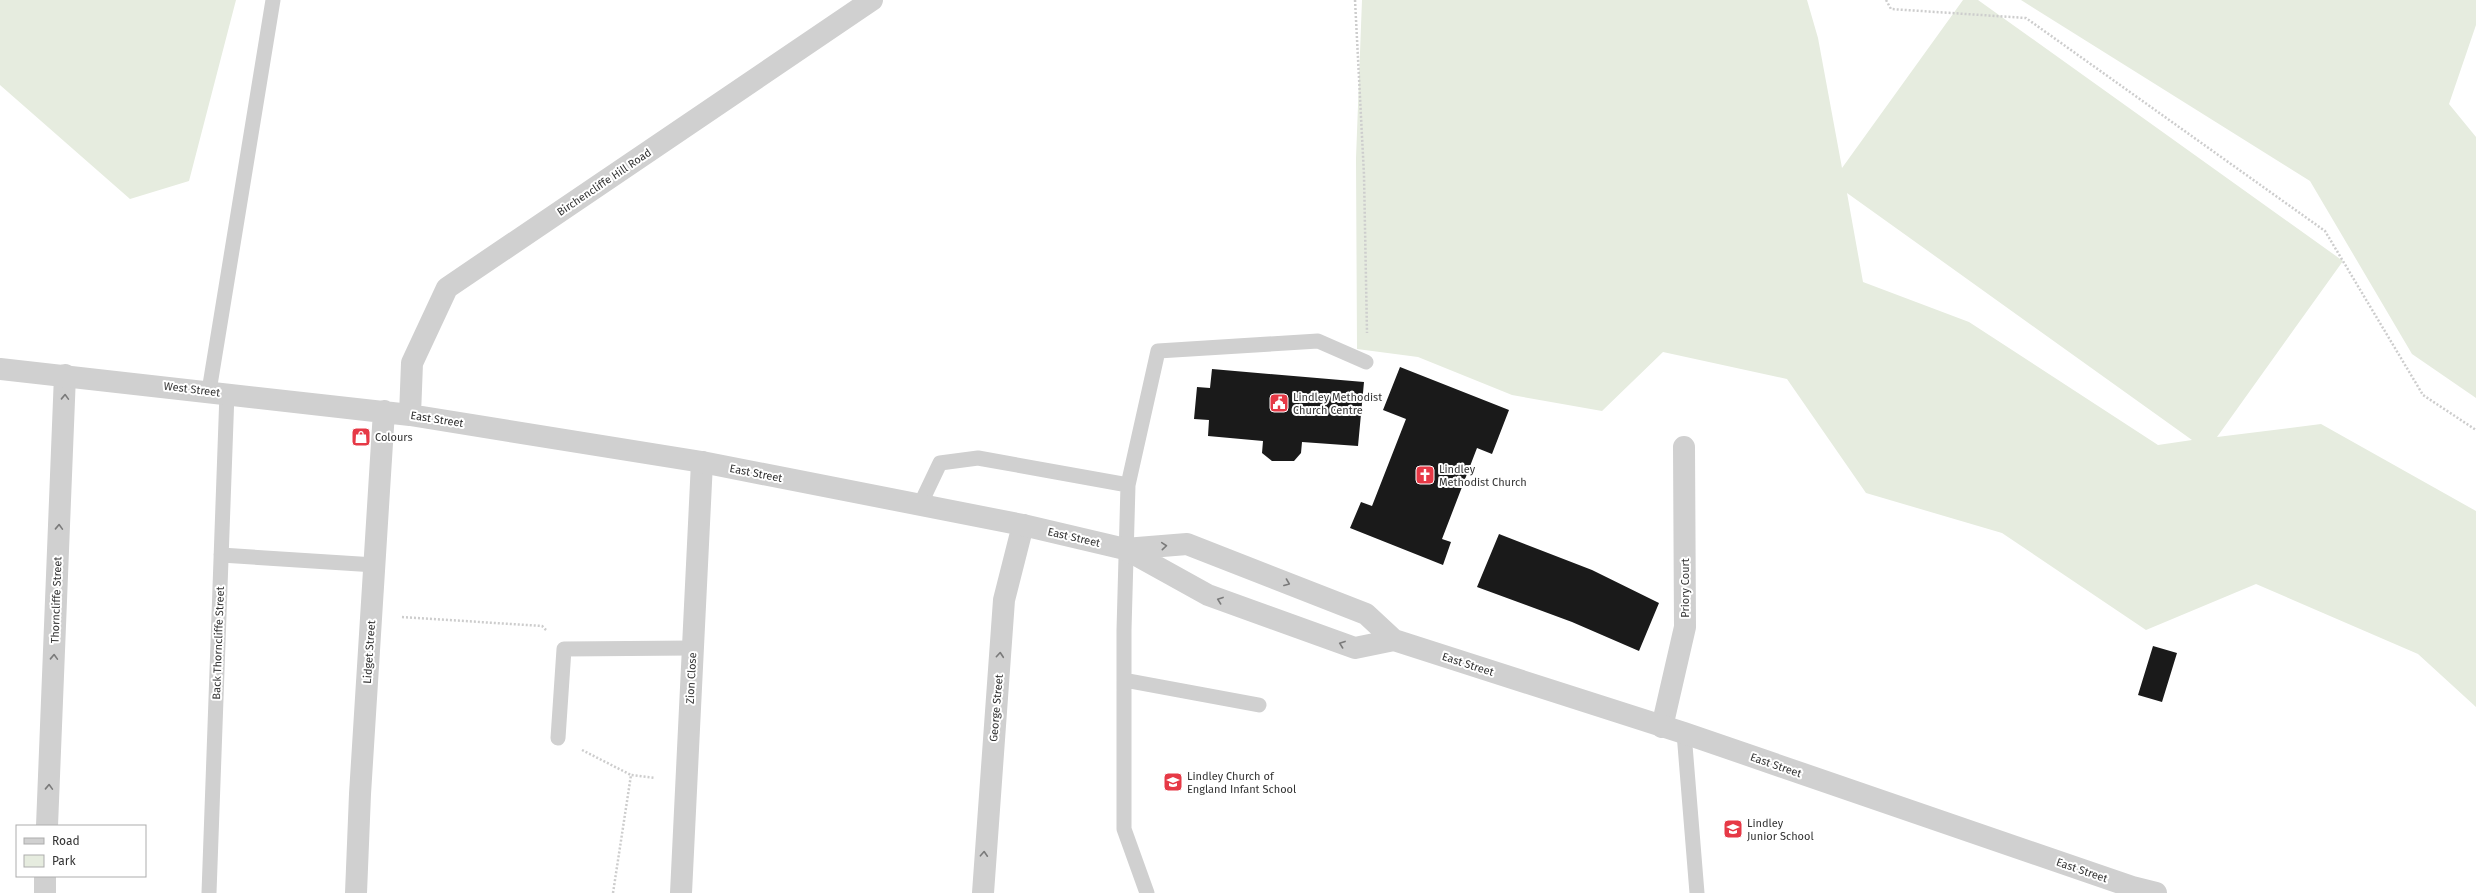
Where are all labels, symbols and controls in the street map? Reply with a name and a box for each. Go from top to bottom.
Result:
street label: Birchencliffe Hill Road [555,146,654,219]
street label: West Street [163,380,221,399]
place label: Lindley Methodist Church Centre [1293,391,1382,417]
public building icon: Lindley Methodist Church Centre [1268,392,1290,414]
one-way arrow [60,394,69,400]
street label: East Street [409,409,464,430]
shop icon: Colours [350,426,372,448]
place label: Colours [375,431,413,444]
street label: East Street [728,462,783,485]
place label: Lindley Methodist Church [1439,463,1527,489]
church icon: Lindley Methodist Church [1414,464,1436,486]
one-way arrow [55,524,64,530]
street label: East Street [1046,525,1101,550]
one-way arrow [1161,542,1167,551]
street label: Thorncliffe Street [48,556,65,644]
street label: Priory Court [1679,558,1692,618]
one-way arrow [1283,579,1290,587]
street label: Back Thorncliffe Street [210,586,227,700]
one-way arrow [1217,596,1224,604]
street label: Lidget Street [361,620,378,684]
one-way arrow [1339,640,1346,649]
street label: East Street [1440,650,1495,679]
street label: Zion Close [684,652,699,704]
one-way arrow [995,652,1004,658]
one-way arrow [50,654,58,660]
street label: George Street [987,674,1006,742]
street label: East Street [1748,751,1803,780]
place label: Lindley Church of England Infant School [1187,770,1296,796]
school or university icon: Lindley Church of England Infant School [1162,771,1184,793]
one-way arrow [45,784,53,790]
place label: Lindley Junior School [1747,817,1814,843]
school or university icon: Lindley Junior School [1722,818,1744,840]
legend [16,825,146,877]
text: Road [52,834,80,848]
one-way arrow [980,851,989,857]
text: Park [52,854,76,868]
street label: East Street [2054,856,2109,885]

